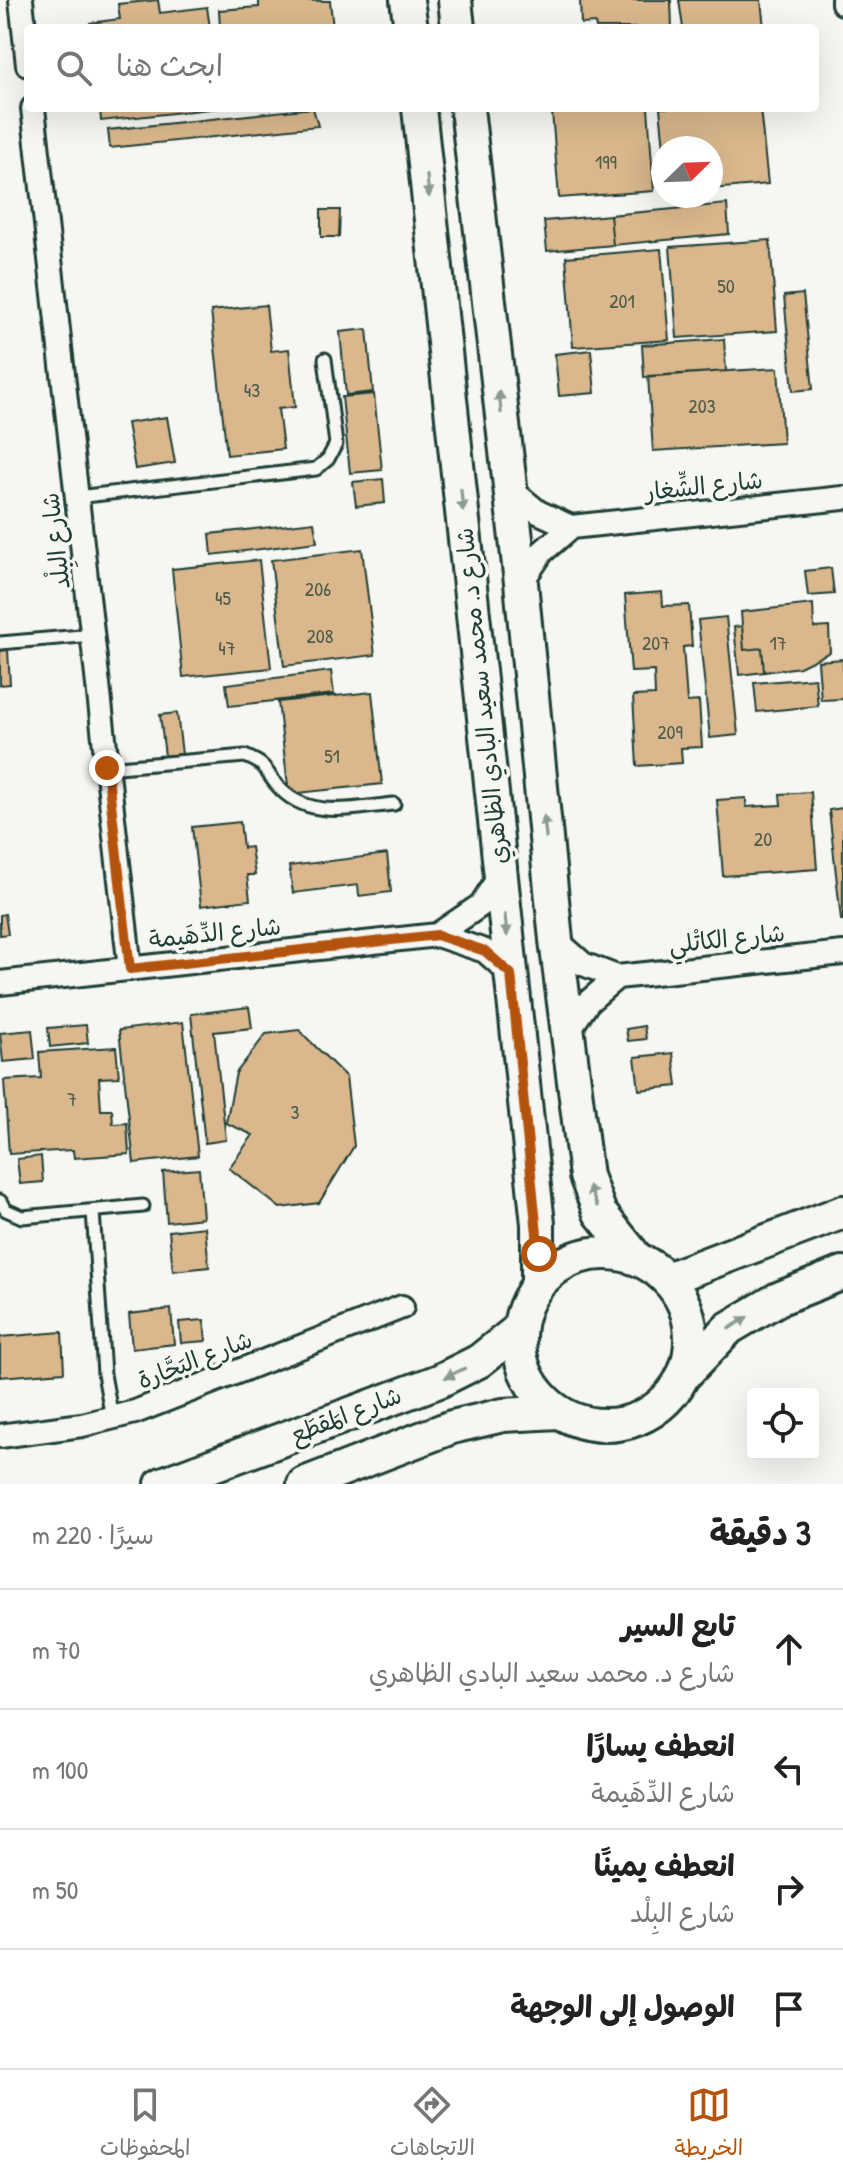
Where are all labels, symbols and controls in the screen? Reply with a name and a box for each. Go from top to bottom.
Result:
search box [24,24,819,112]
text: ابحث هنا [116,45,223,85]
icon: search [52,46,96,90]
north arrow [651,136,723,208]
house number: 199 [595,148,617,175]
one-way arrow [421,173,434,198]
house number: 50 [717,272,735,299]
house number: 201 [609,287,635,314]
house number: 43 [244,376,260,403]
one-way arrow [493,389,506,414]
house number: 203 [688,392,716,419]
street label: شارع الشِّغار [641,462,765,509]
one-way arrow [456,488,469,513]
street label: شارع البِلْد [33,491,81,591]
street label: شارع د. محمد سعيد البادي الظاهري [447,526,517,866]
house number: 206 [305,575,331,602]
house number: 45 [215,584,232,611]
house number: 208 [307,622,333,649]
house number: 207 [642,629,670,656]
house number: 17 [769,629,787,656]
house number: 47 [218,634,236,661]
house number: 209 [657,718,683,745]
house number: 51 [324,742,340,769]
route end [89,750,125,786]
one-way arrow [538,814,551,839]
house number: 20 [754,825,772,852]
street label: شارع الدِّهَيمة [147,909,283,957]
one-way arrow [500,913,513,938]
street label: شارع الكاتْلي [667,916,787,966]
house number: 7 [67,1085,77,1112]
house number: 3 [291,1098,300,1125]
one-way arrow [586,1184,599,1208]
route start [521,1236,557,1272]
one-way arrow [727,1317,749,1331]
street label: شارع البَحَّارة [133,1323,257,1397]
one-way arrow [444,1366,467,1379]
street label: شارع المَقطَع [285,1378,407,1452]
map controls [747,1388,819,1460]
button: locate [747,1388,819,1460]
text: 3 دقيقة [710,1510,811,1556]
text: سيرًا · 220 m [32,1517,154,1552]
text: تابع السير [621,1605,735,1645]
icon: ahead [767,1627,811,1671]
text: 70 m [32,1632,80,1667]
text: شارع د. محمد سعيد البادي الظاهري [369,1655,735,1690]
text: انعطف يسارًا [586,1725,735,1765]
icon: left [767,1747,811,1791]
text: 100 m [32,1752,88,1787]
text: شارع الدِّهَيمة [591,1775,735,1810]
text: انعطف يمينًا [594,1845,735,1885]
icon: right [767,1867,811,1911]
text: 50 m [32,1872,78,1907]
text: شارع البِلْد [630,1895,735,1930]
text: الوصول إلى الوجهة [510,1986,735,2026]
icon: arrive [767,1987,811,2031]
tab: المحفوظات [100,2083,190,2167]
tab: الاتجاهات [390,2083,475,2167]
tab: الخريطة [675,2083,743,2167]

